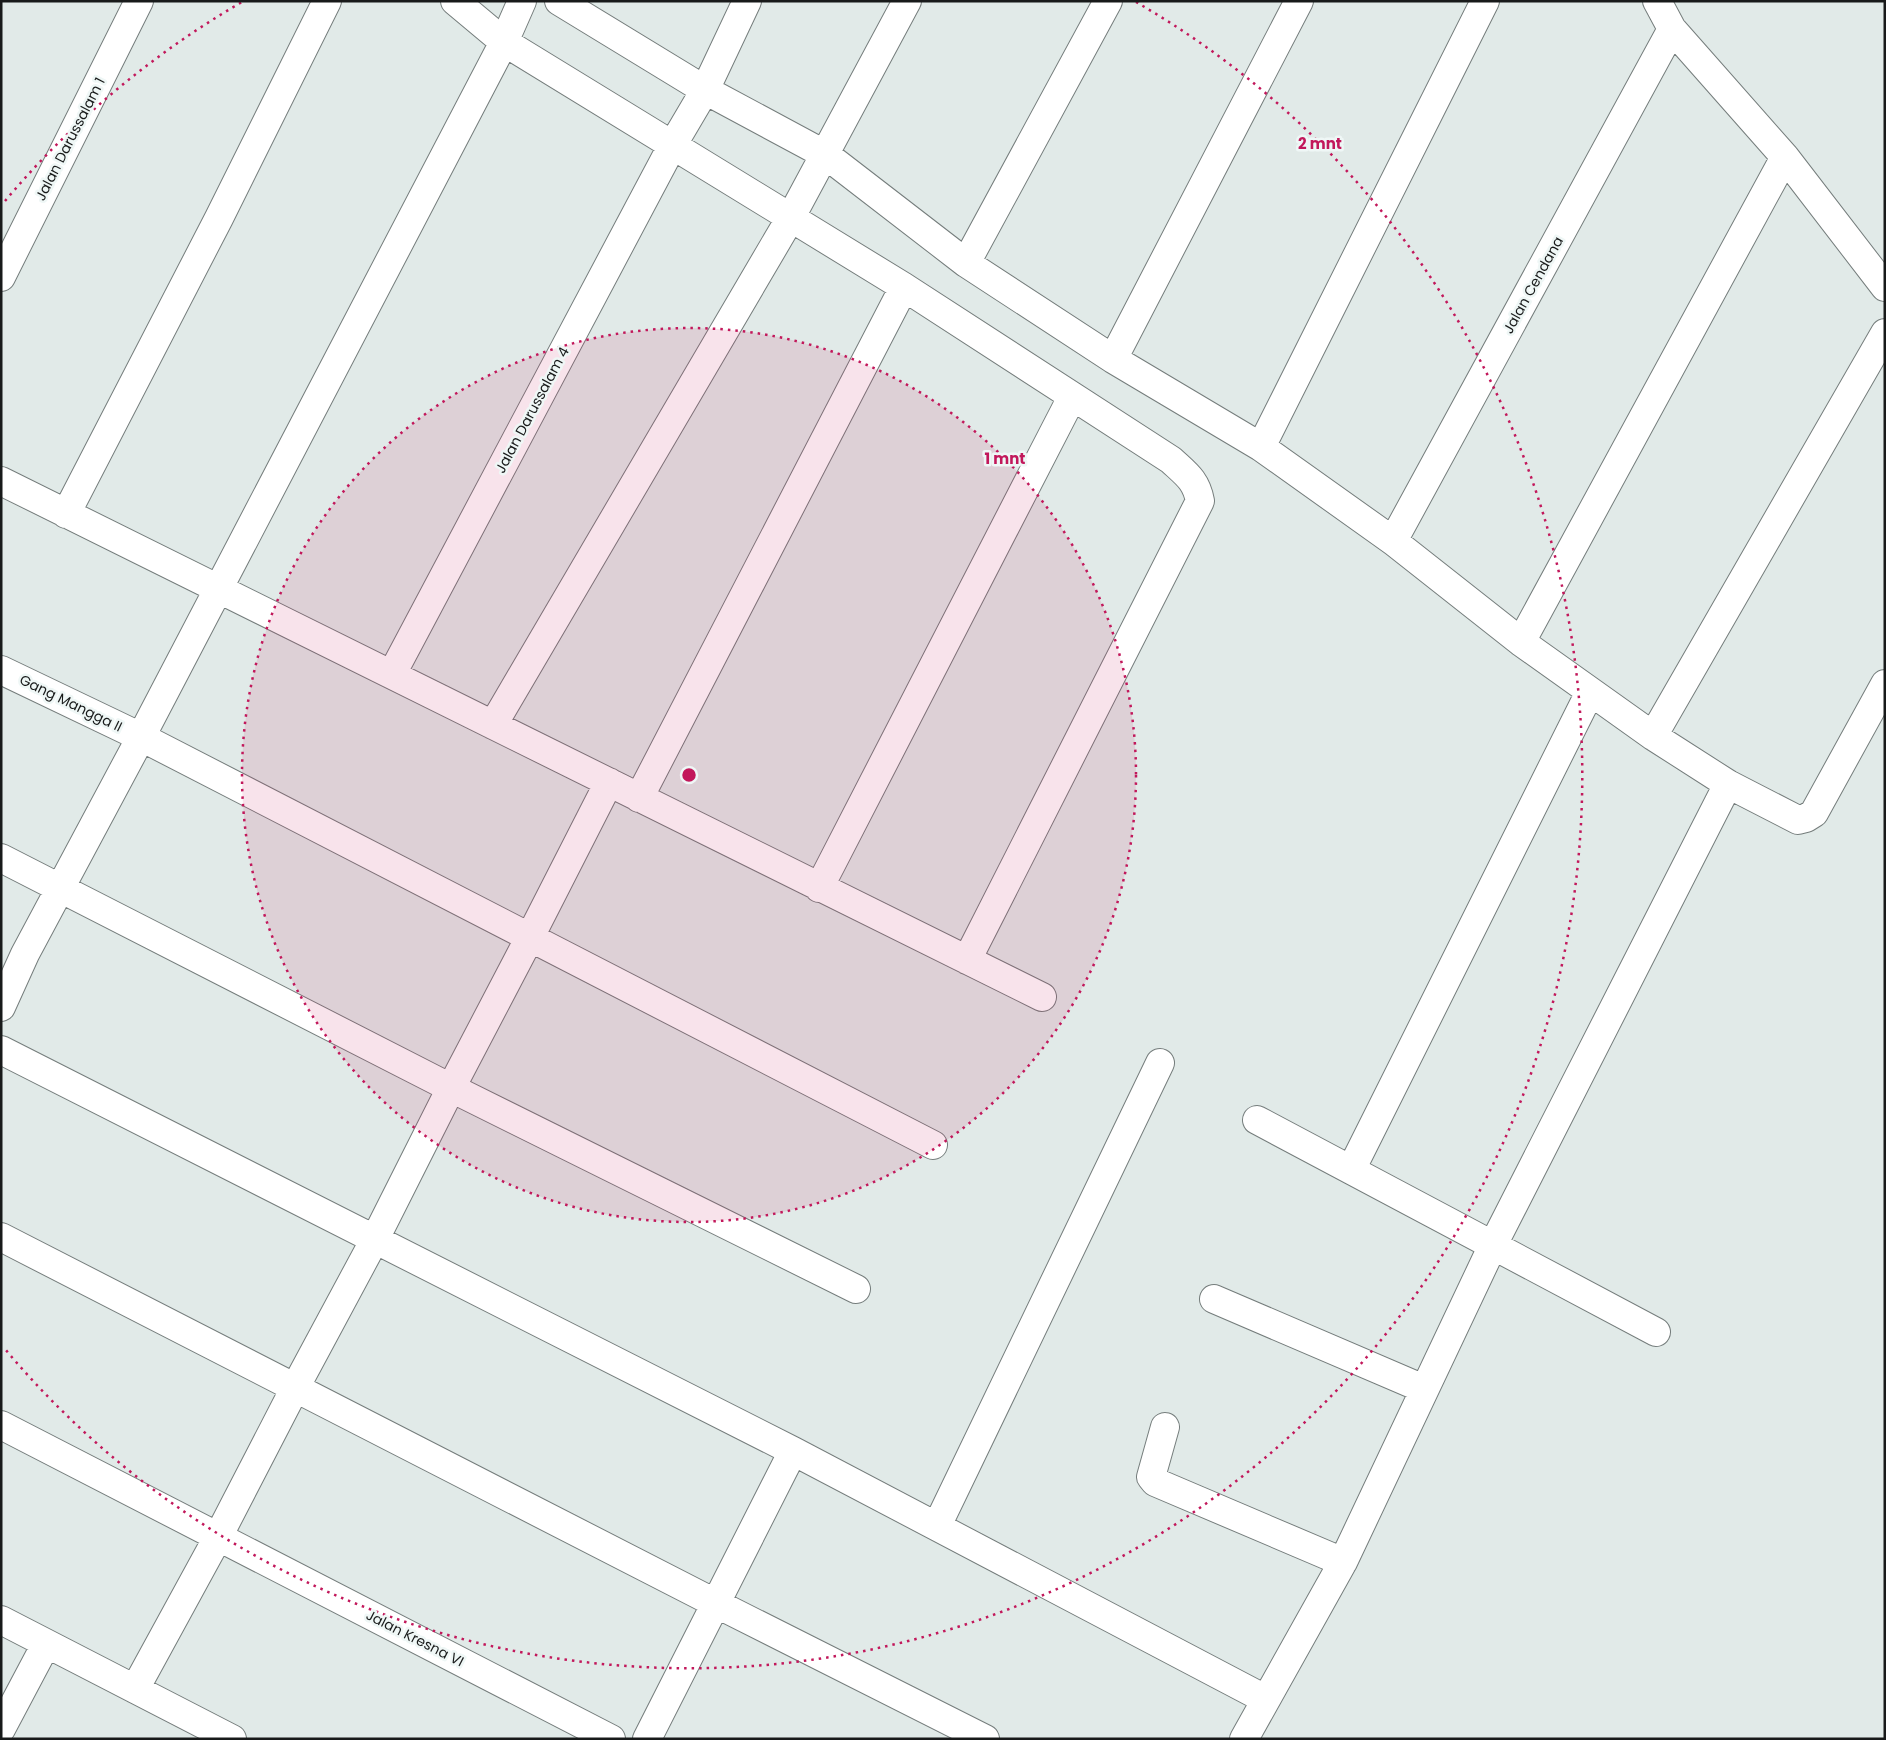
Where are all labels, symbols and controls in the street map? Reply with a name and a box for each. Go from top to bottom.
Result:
street label: Jalan Darussalam 1 [30,74,110,204]
text: 2 mnt [1298,133,1342,154]
street label: Jalan Cendana [1498,233,1568,337]
street label: Jalan Darussalam 4 [490,343,574,477]
text: 1 mnt [985,448,1025,469]
street label: Gang Mangga II [16,669,126,737]
centre of rings [680,766,698,784]
street label: Jalan Kresna VI [363,1605,467,1671]

